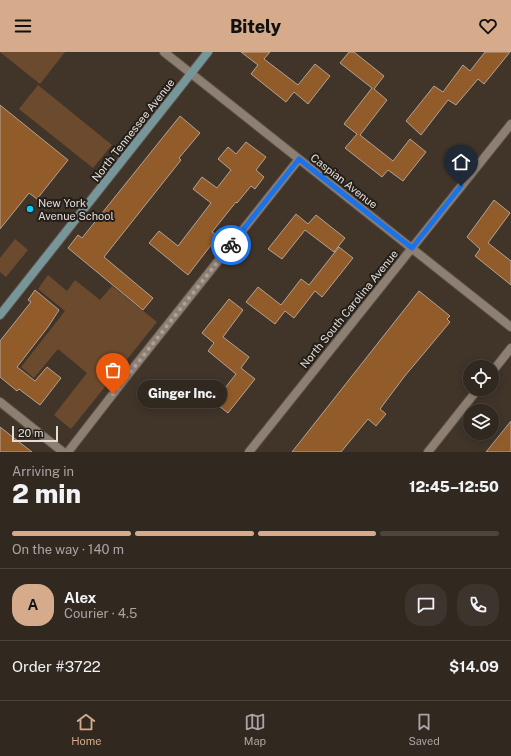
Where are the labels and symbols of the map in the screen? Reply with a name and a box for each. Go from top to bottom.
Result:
street label: North Tennessee Avenue [89,76,177,184]
pin [444,145,478,186]
street label: Caspian Avenue [308,151,380,211]
place label: New York Avenue School [38,197,114,222]
marker: New York Avenue School [25,204,35,214]
courier [211,225,251,265]
street label: North South Carolina Avenue [298,248,400,370]
pin [96,353,130,394]
callout: Ginger Inc. [137,380,227,408]
scale bar [12,424,58,443]

